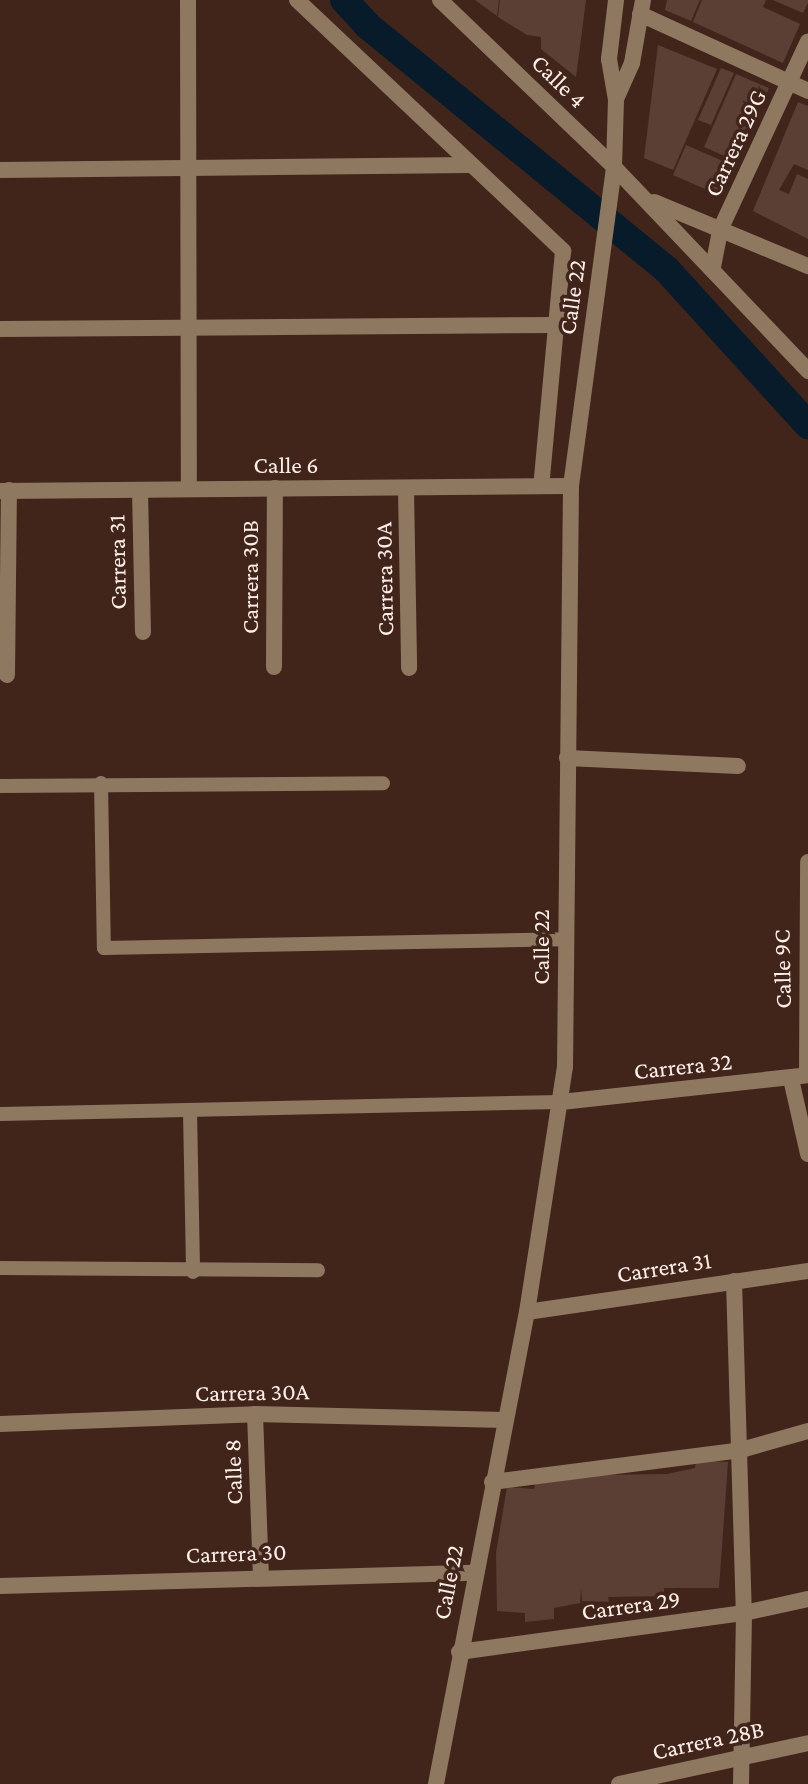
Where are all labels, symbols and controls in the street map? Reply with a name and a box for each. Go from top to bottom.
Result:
street label: Calle 4 [526,48,592,114]
street label: Carrera 29G [698,85,772,201]
street label: Calle 22 [552,258,592,336]
street label: Calle 6 [254,451,318,479]
street label: Carrera 31 [102,514,132,610]
street label: Carrera 30B [236,520,264,634]
street label: Carrera 30A [369,522,399,636]
street label: Calle 22 [527,909,555,985]
street label: Calle 9C [767,929,797,1009]
street label: Carrera 32 [632,1047,734,1085]
street label: Carrera 31 [615,1245,713,1289]
street label: Carrera 30A [195,1377,309,1407]
street label: Calle 8 [217,1439,249,1505]
street label: Carrera 30 [185,1537,287,1569]
street label: Calle 22 [427,1542,469,1622]
street label: Carrera 29 [580,1584,682,1626]
street label: Carrera 28B [650,1714,766,1766]

